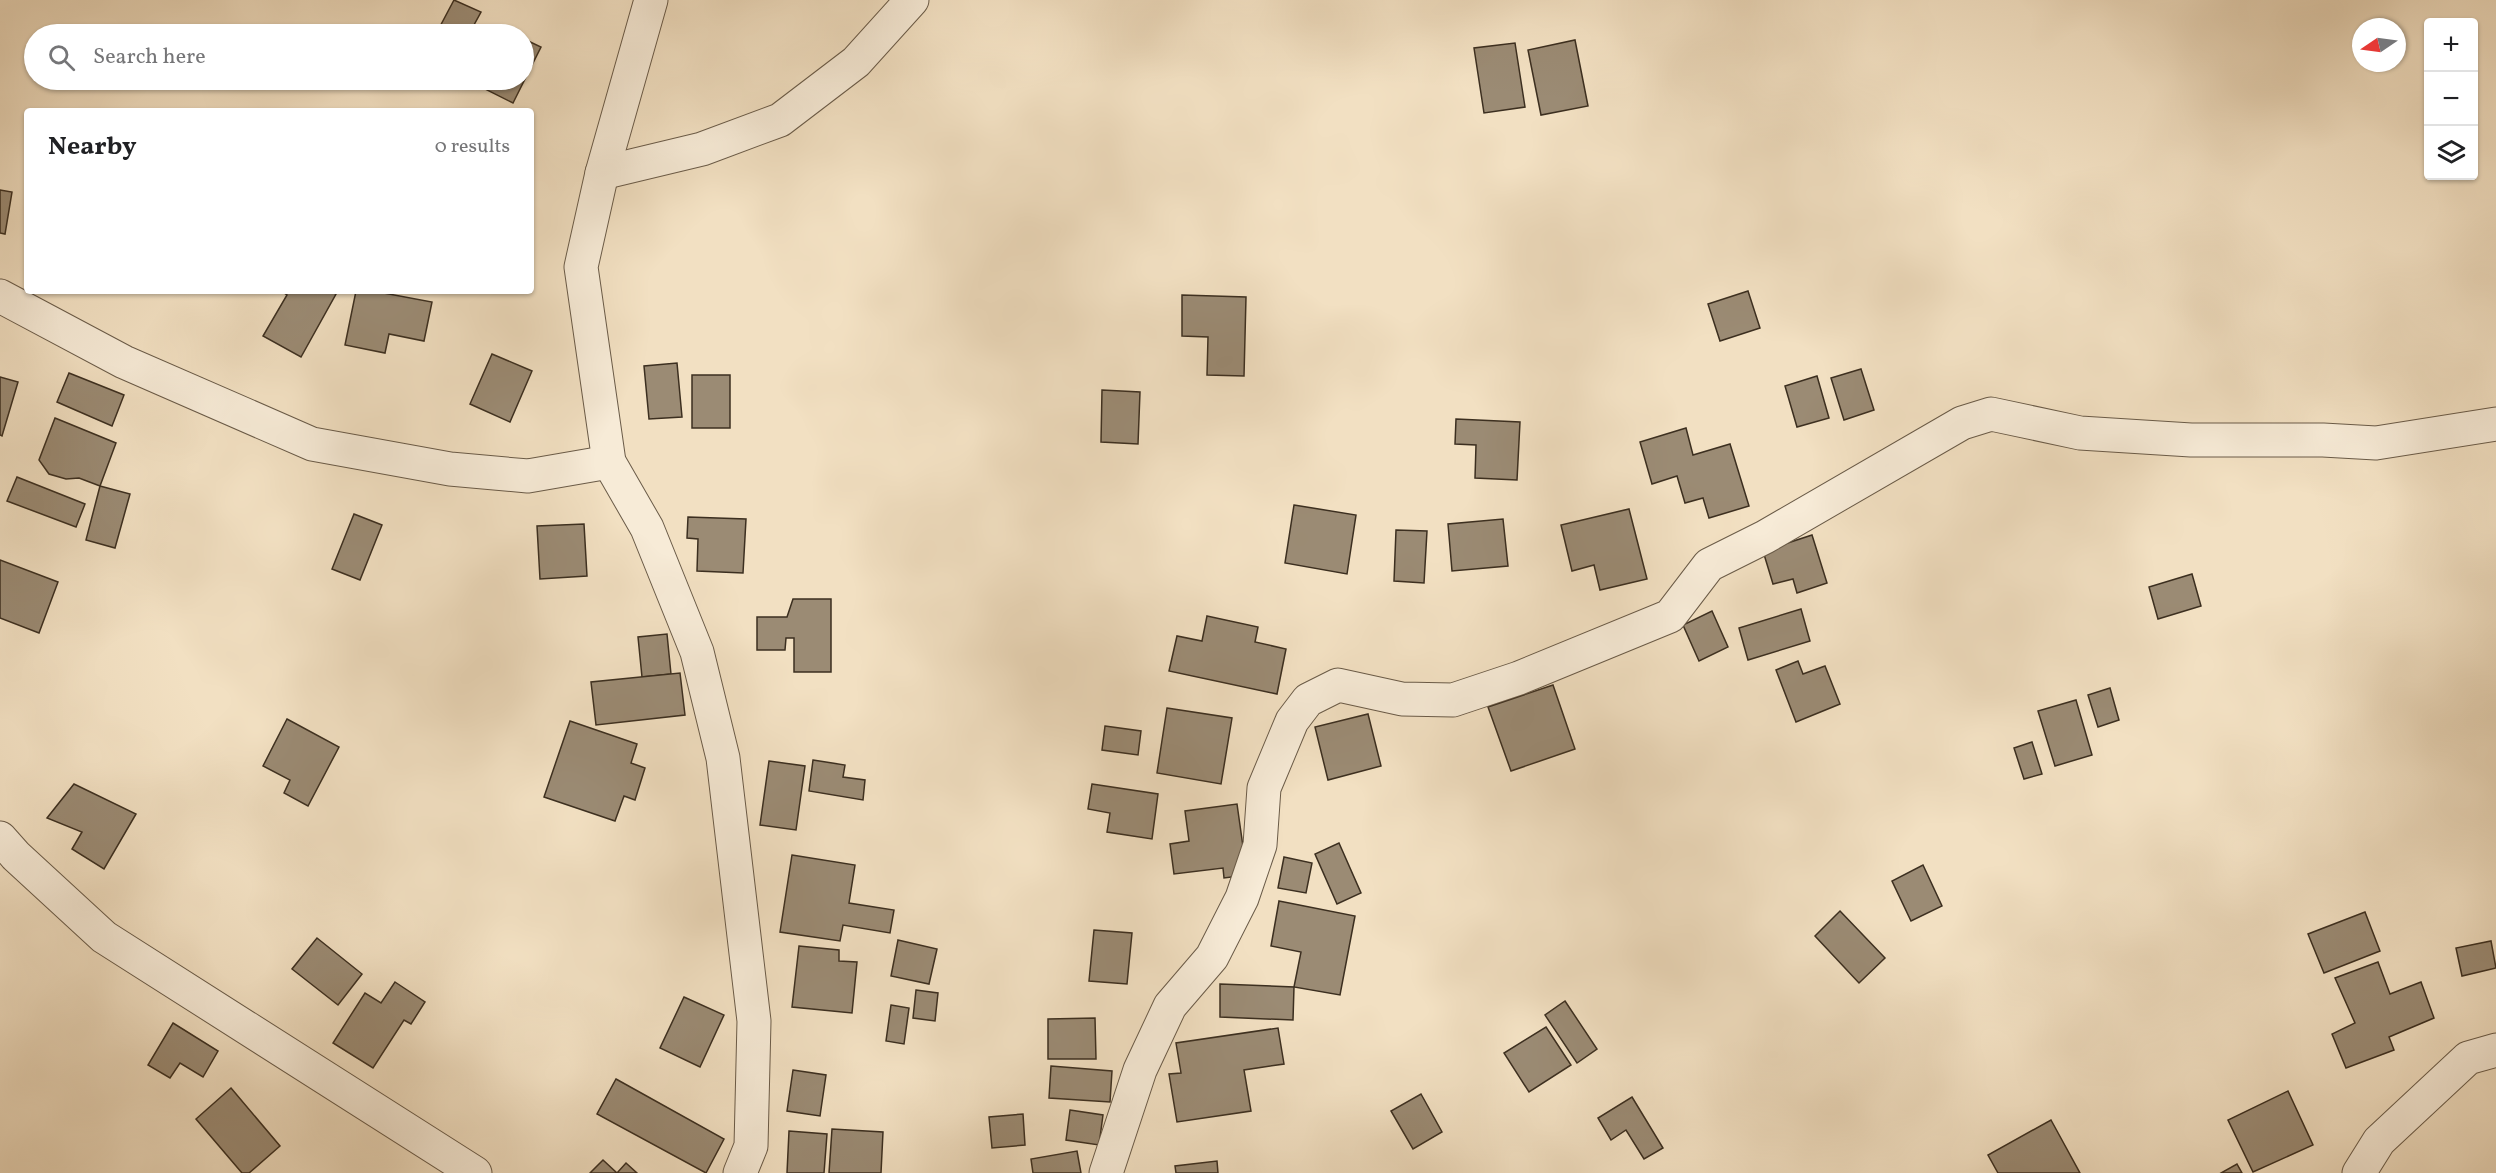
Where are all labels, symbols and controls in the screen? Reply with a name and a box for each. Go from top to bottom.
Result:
north arrow [2352,18,2406,72]
map controls [2424,18,2478,180]
button: + [2424,18,2478,72]
search box [24,24,534,90]
icon: search [45,41,78,74]
text: Search here [93,42,206,73]
button: − [2424,72,2478,126]
button: layers [2424,126,2478,180]
text: Nearby [48,129,137,165]
text: 0 results [435,133,510,161]

